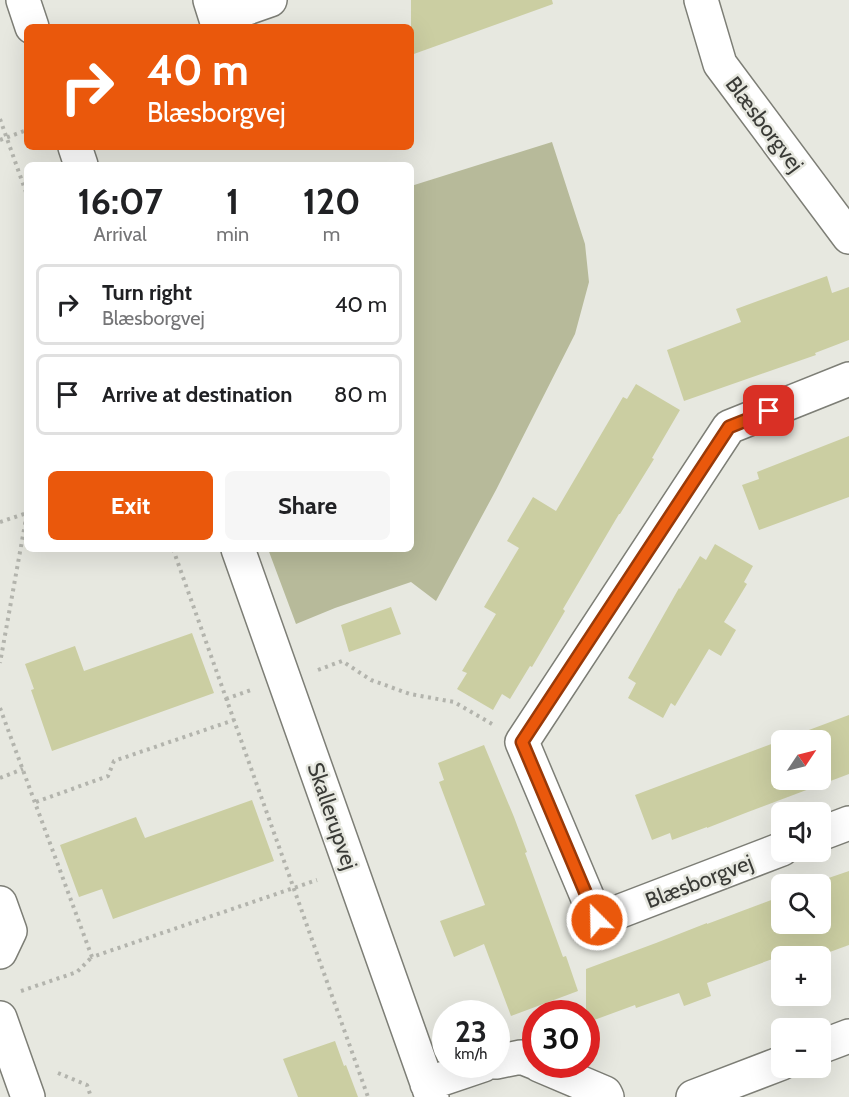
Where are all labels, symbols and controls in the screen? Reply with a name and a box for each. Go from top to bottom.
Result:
text: 40 m [147,44,249,96]
icon: right [48,48,126,126]
street label: Blæsborgvej [720,71,809,178]
text: Blæsborgvej [147,96,286,129]
text: 16:07 [77,179,163,223]
text: 1 [226,179,239,223]
text: 120 [303,179,360,223]
text: Arrival [94,222,147,246]
text: min [216,222,249,246]
text: m [323,222,340,246]
text: Turn right [102,279,192,306]
icon: right [51,288,84,321]
text: 40 m [335,291,387,318]
text: Blæsborgvej [102,306,205,330]
icon: arrive [51,378,84,411]
text: Arrive at destination [102,381,292,408]
text: 80 m [334,381,387,408]
pin [743,385,794,436]
icon: arrive [752,394,785,427]
button: Exit [48,471,213,540]
button: Share [225,471,390,540]
north arrow [771,730,831,790]
map controls [771,730,831,1078]
street label: Skallerupvej [302,759,363,873]
button: sound [771,802,831,862]
street label: Blæsborgvej [642,849,757,914]
button: search [771,874,831,934]
position arrow [565,888,629,952]
button: + [771,946,831,1006]
speed limit sign: 30 [522,1000,600,1078]
text: 23 [455,1013,487,1050]
button: − [771,1018,831,1078]
text: km/h [455,1045,487,1063]

